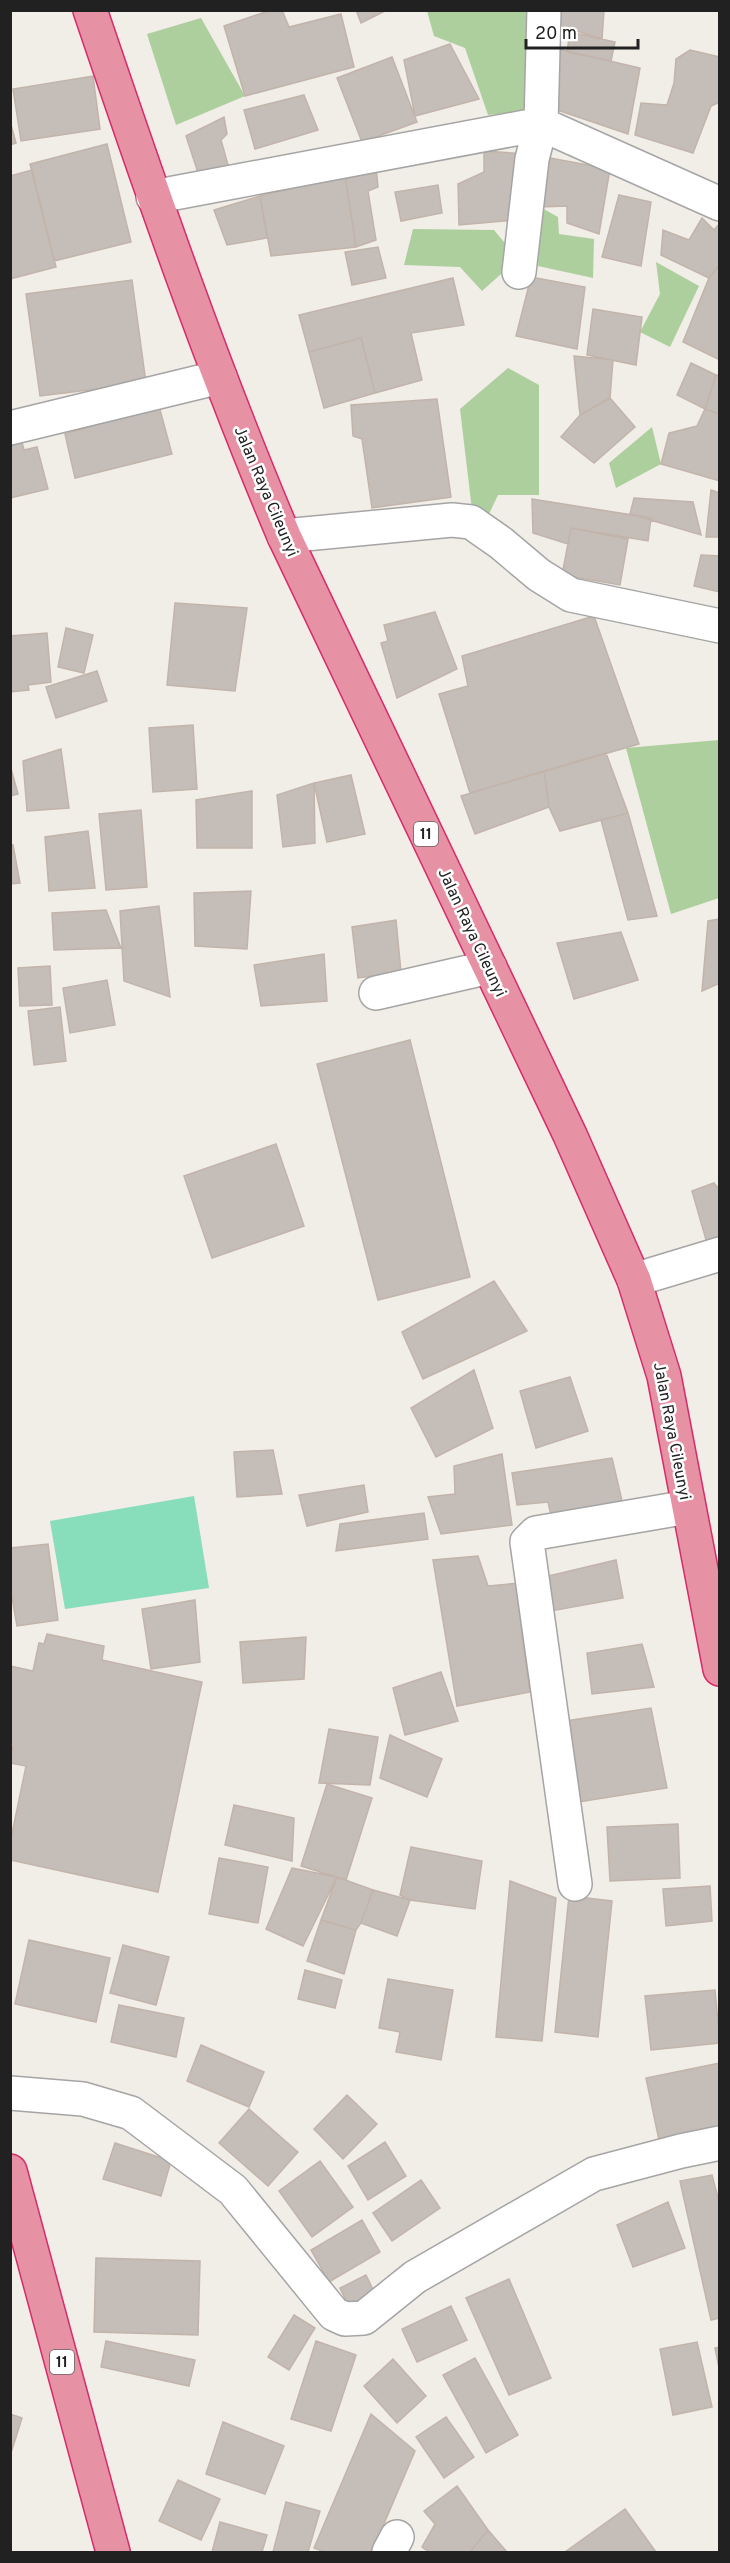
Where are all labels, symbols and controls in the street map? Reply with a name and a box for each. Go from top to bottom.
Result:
scale bar [526,12,638,50]
text: 20 m [535,23,577,46]
street label: Jalan Raya Cileunyi [229,424,302,560]
road number: 11 [414,822,438,846]
street label: Jalan Raya Cileunyi [433,865,510,1000]
street label: Jalan Raya Cileunyi [648,1361,694,1502]
road number: 11 [50,2350,74,2374]

